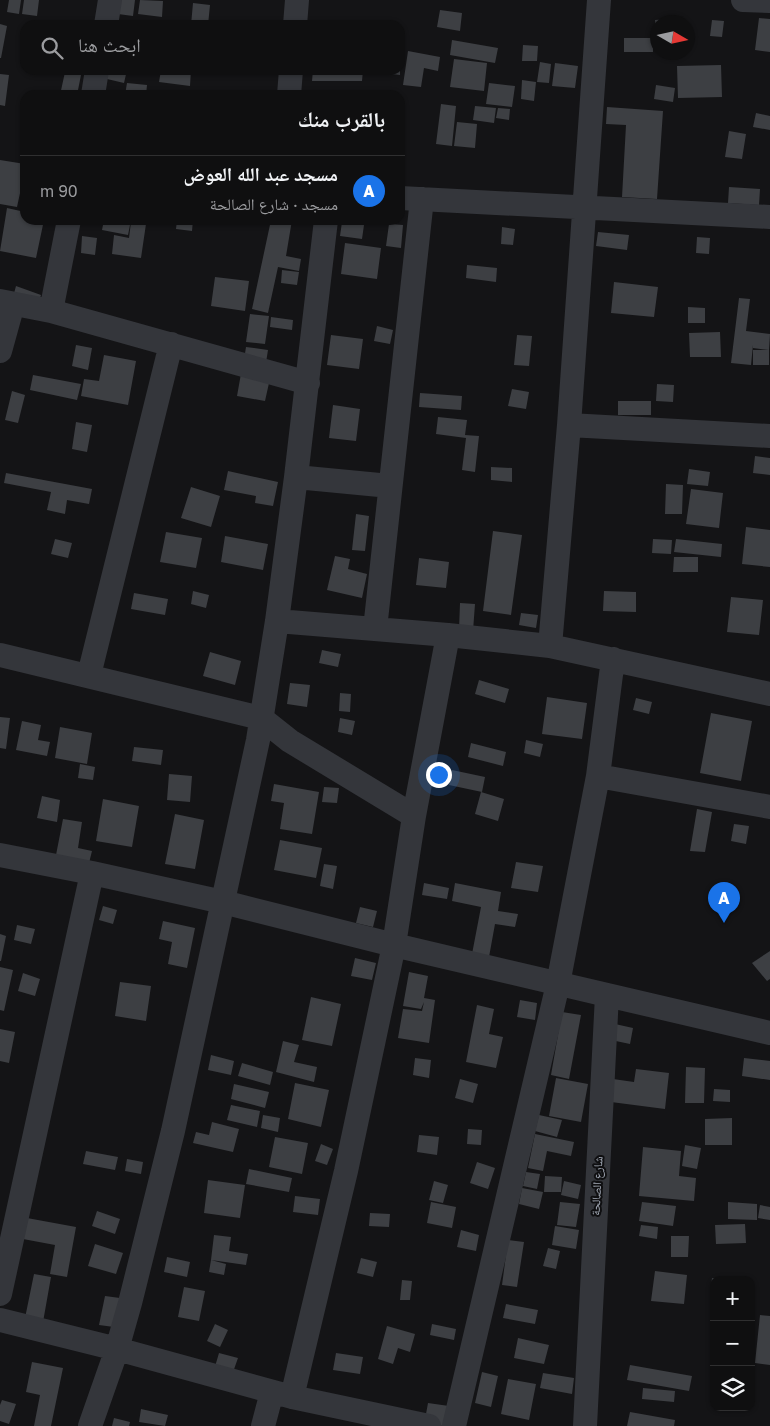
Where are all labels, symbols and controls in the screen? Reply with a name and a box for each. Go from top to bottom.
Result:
north arrow [650,15,695,60]
search box [20,20,405,75]
text: ابحث هنا [78,33,141,56]
icon: search [38,34,66,62]
text: بالقرب منك [298,106,385,132]
text: مسجد عبد الله العوض [183,162,338,185]
text: 90 m [40,181,78,201]
text: A [363,181,375,201]
text: مسجد · شارع الصالحة [210,194,338,214]
your location [426,762,452,788]
pin: A [708,882,740,923]
street label: شارع الصالحة [587,1156,607,1216]
map controls [710,1276,755,1411]
button: + [710,1276,755,1321]
button: − [710,1321,755,1366]
button: layers [710,1366,755,1411]

